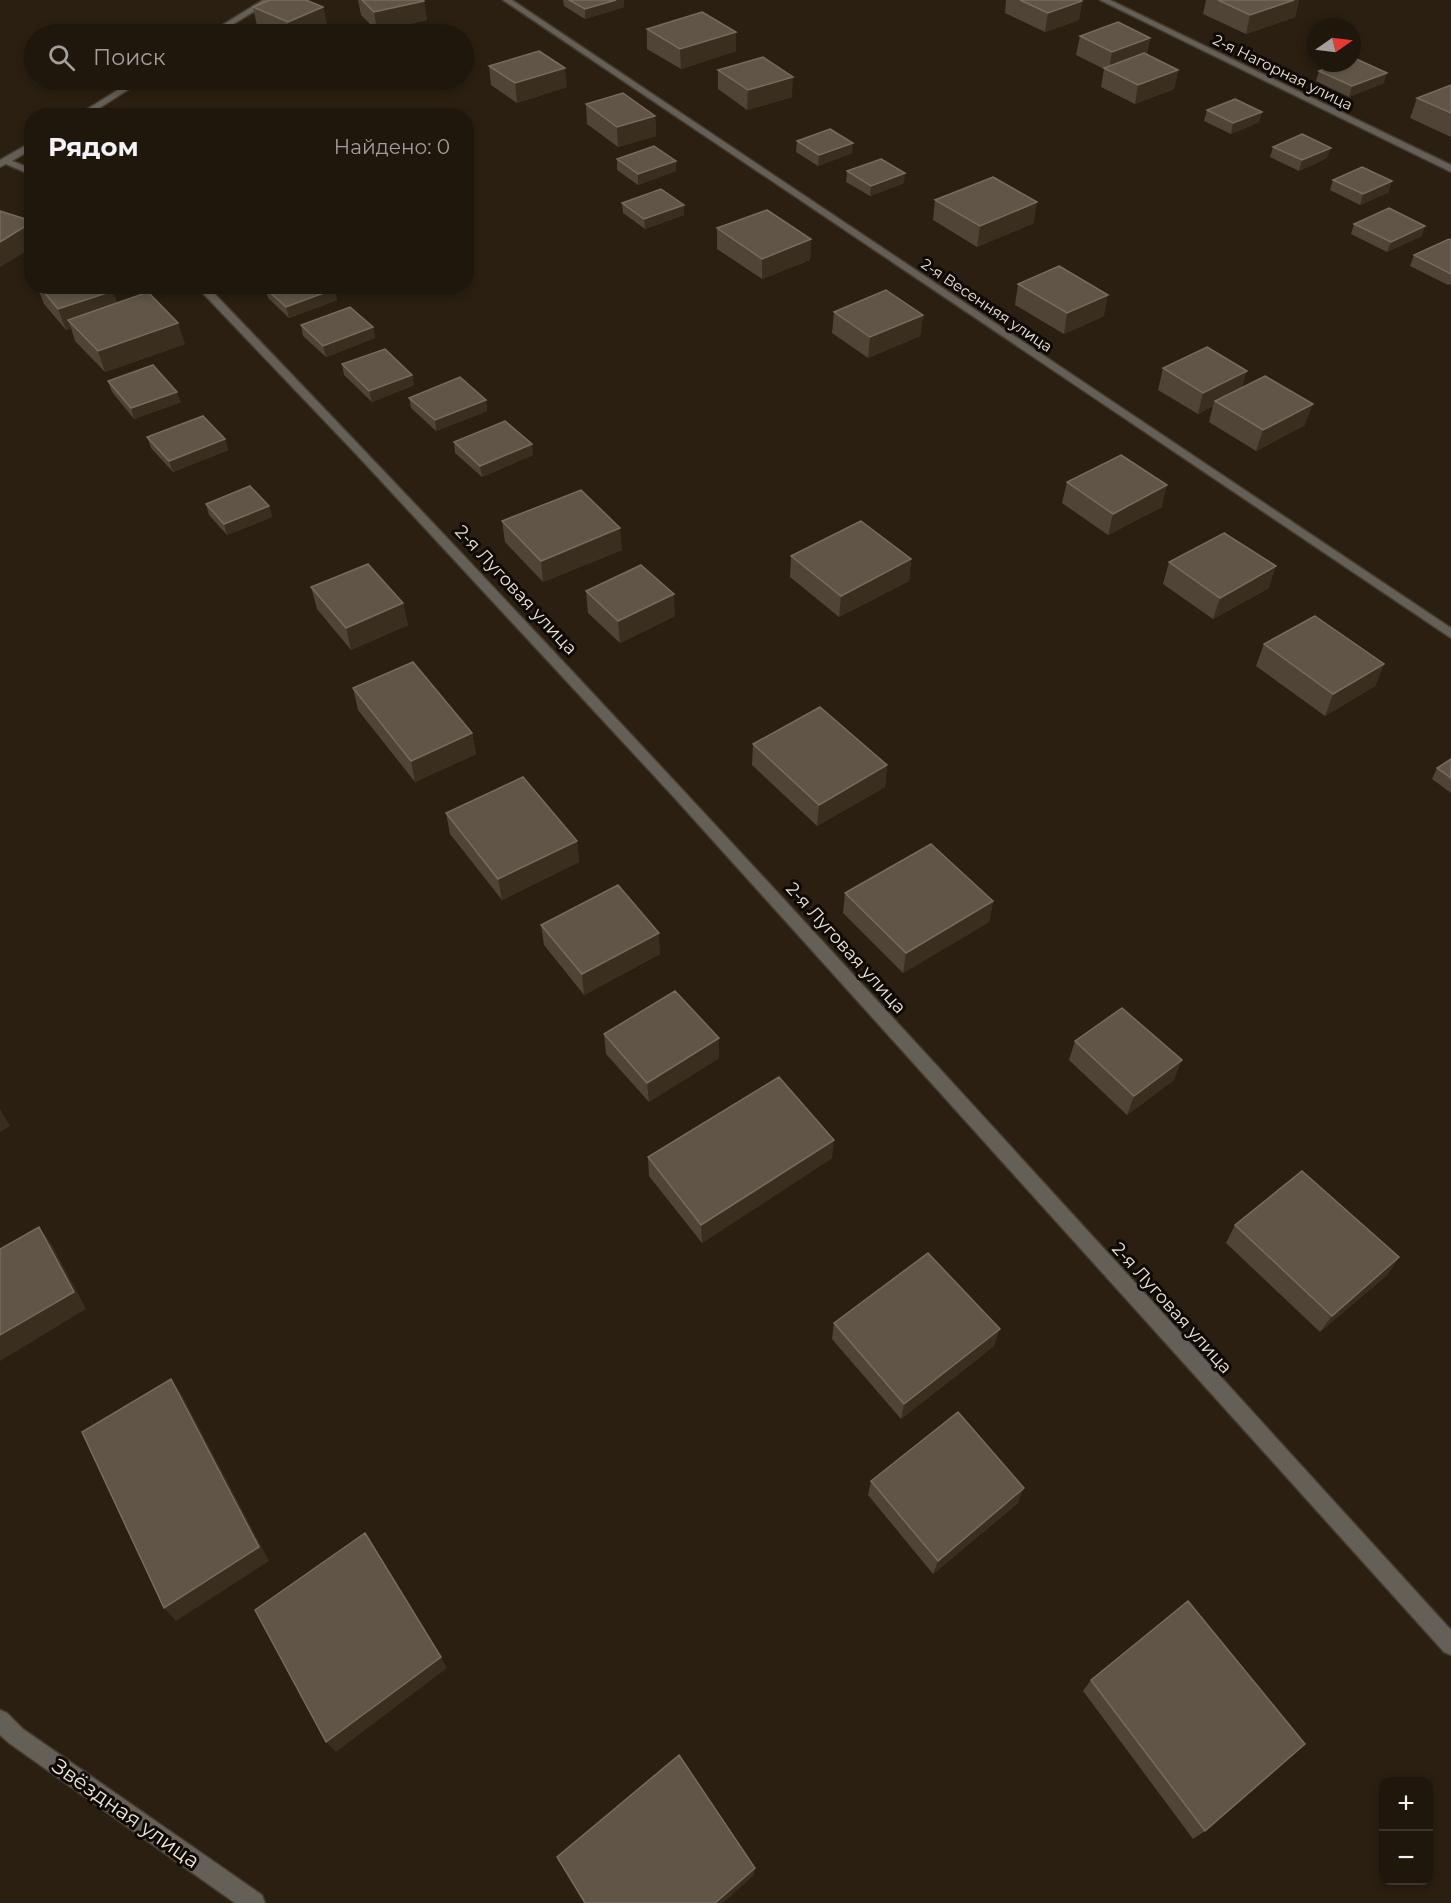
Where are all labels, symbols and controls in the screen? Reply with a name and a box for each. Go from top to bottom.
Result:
north arrow [1307,18,1361,72]
search box [24,24,474,90]
street label: 2-я Нагорная улица [1210,30,1356,114]
icon: search [45,41,78,74]
text: Поиск [93,44,165,71]
text: Рядом [48,131,139,163]
text: Найдено: 0 [334,135,450,159]
street label: 2-я Весенняя улица [918,254,1056,356]
street label: 2-я Луговая улица [450,521,582,659]
street label: 2-я Луговая улица [781,878,911,1018]
street label: 2-я Луговая улица [1107,1238,1237,1378]
street label: Звёздная улица [48,1753,204,1873]
map controls [1379,1777,1433,1885]
button: + [1379,1777,1433,1831]
button: − [1379,1831,1433,1885]

